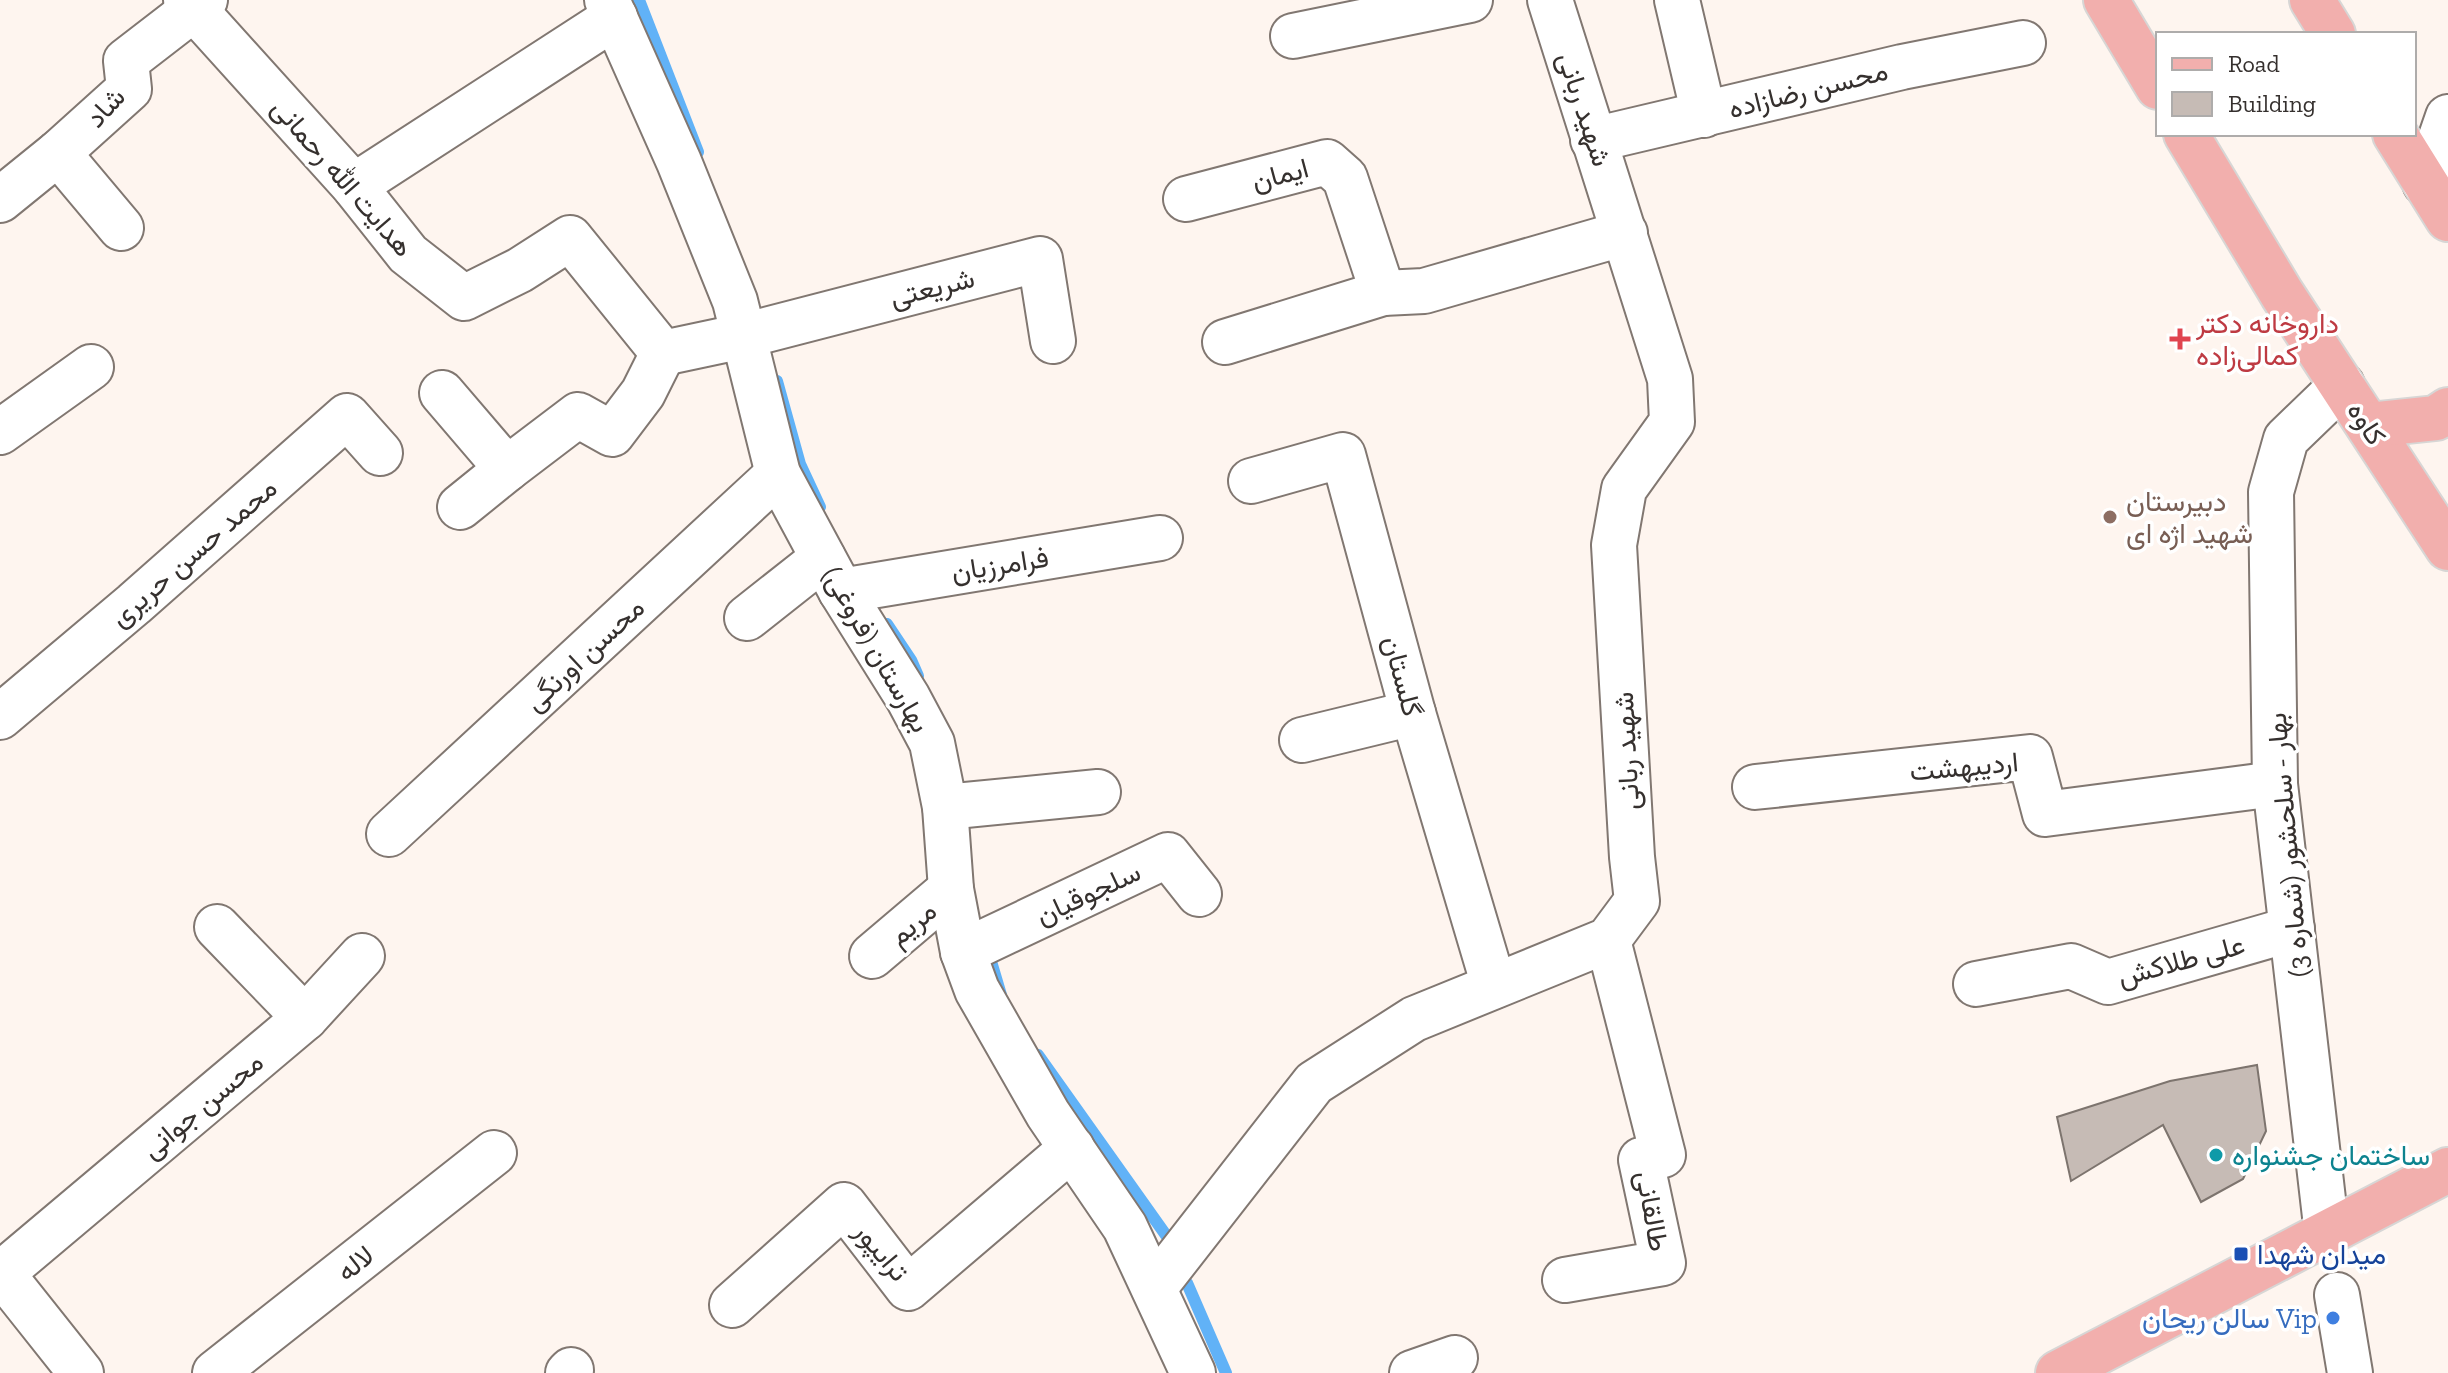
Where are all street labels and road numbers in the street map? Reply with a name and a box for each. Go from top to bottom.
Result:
street label: شهید ربانی [1550,48,1618,171]
street label: محسن رضازاده [1725,54,1891,126]
street label: شاد [79,80,132,134]
street label: هدایت الله رحمانی [264,91,420,264]
street label: ایمان [1248,151,1312,198]
street label: شریعتی [886,261,978,315]
street label: کاوه [2340,395,2393,452]
street label: محمد حسن حریری [103,471,284,635]
street label: فرامرزیان [949,541,1051,589]
street label: بهارستان (فروغی) [815,560,937,739]
street label: محسن اورنگی [518,591,652,719]
street label: گلستان [1376,632,1429,720]
street label: شهید ربانی [1607,691,1647,811]
street label: بهار - سلحشور (شماره 3) [2260,711,2316,978]
street label: اردیبهشت [1908,745,2020,789]
street label: سلجوقیان [1031,855,1146,933]
street label: مریم [882,894,944,954]
street label: علی طلاکش [2114,928,2248,993]
street label: محسن جوانی [135,1045,270,1166]
street label: طالقانی [1629,1168,1676,1254]
street label: ترایپور [845,1214,916,1289]
street label: لاله [330,1239,381,1288]

